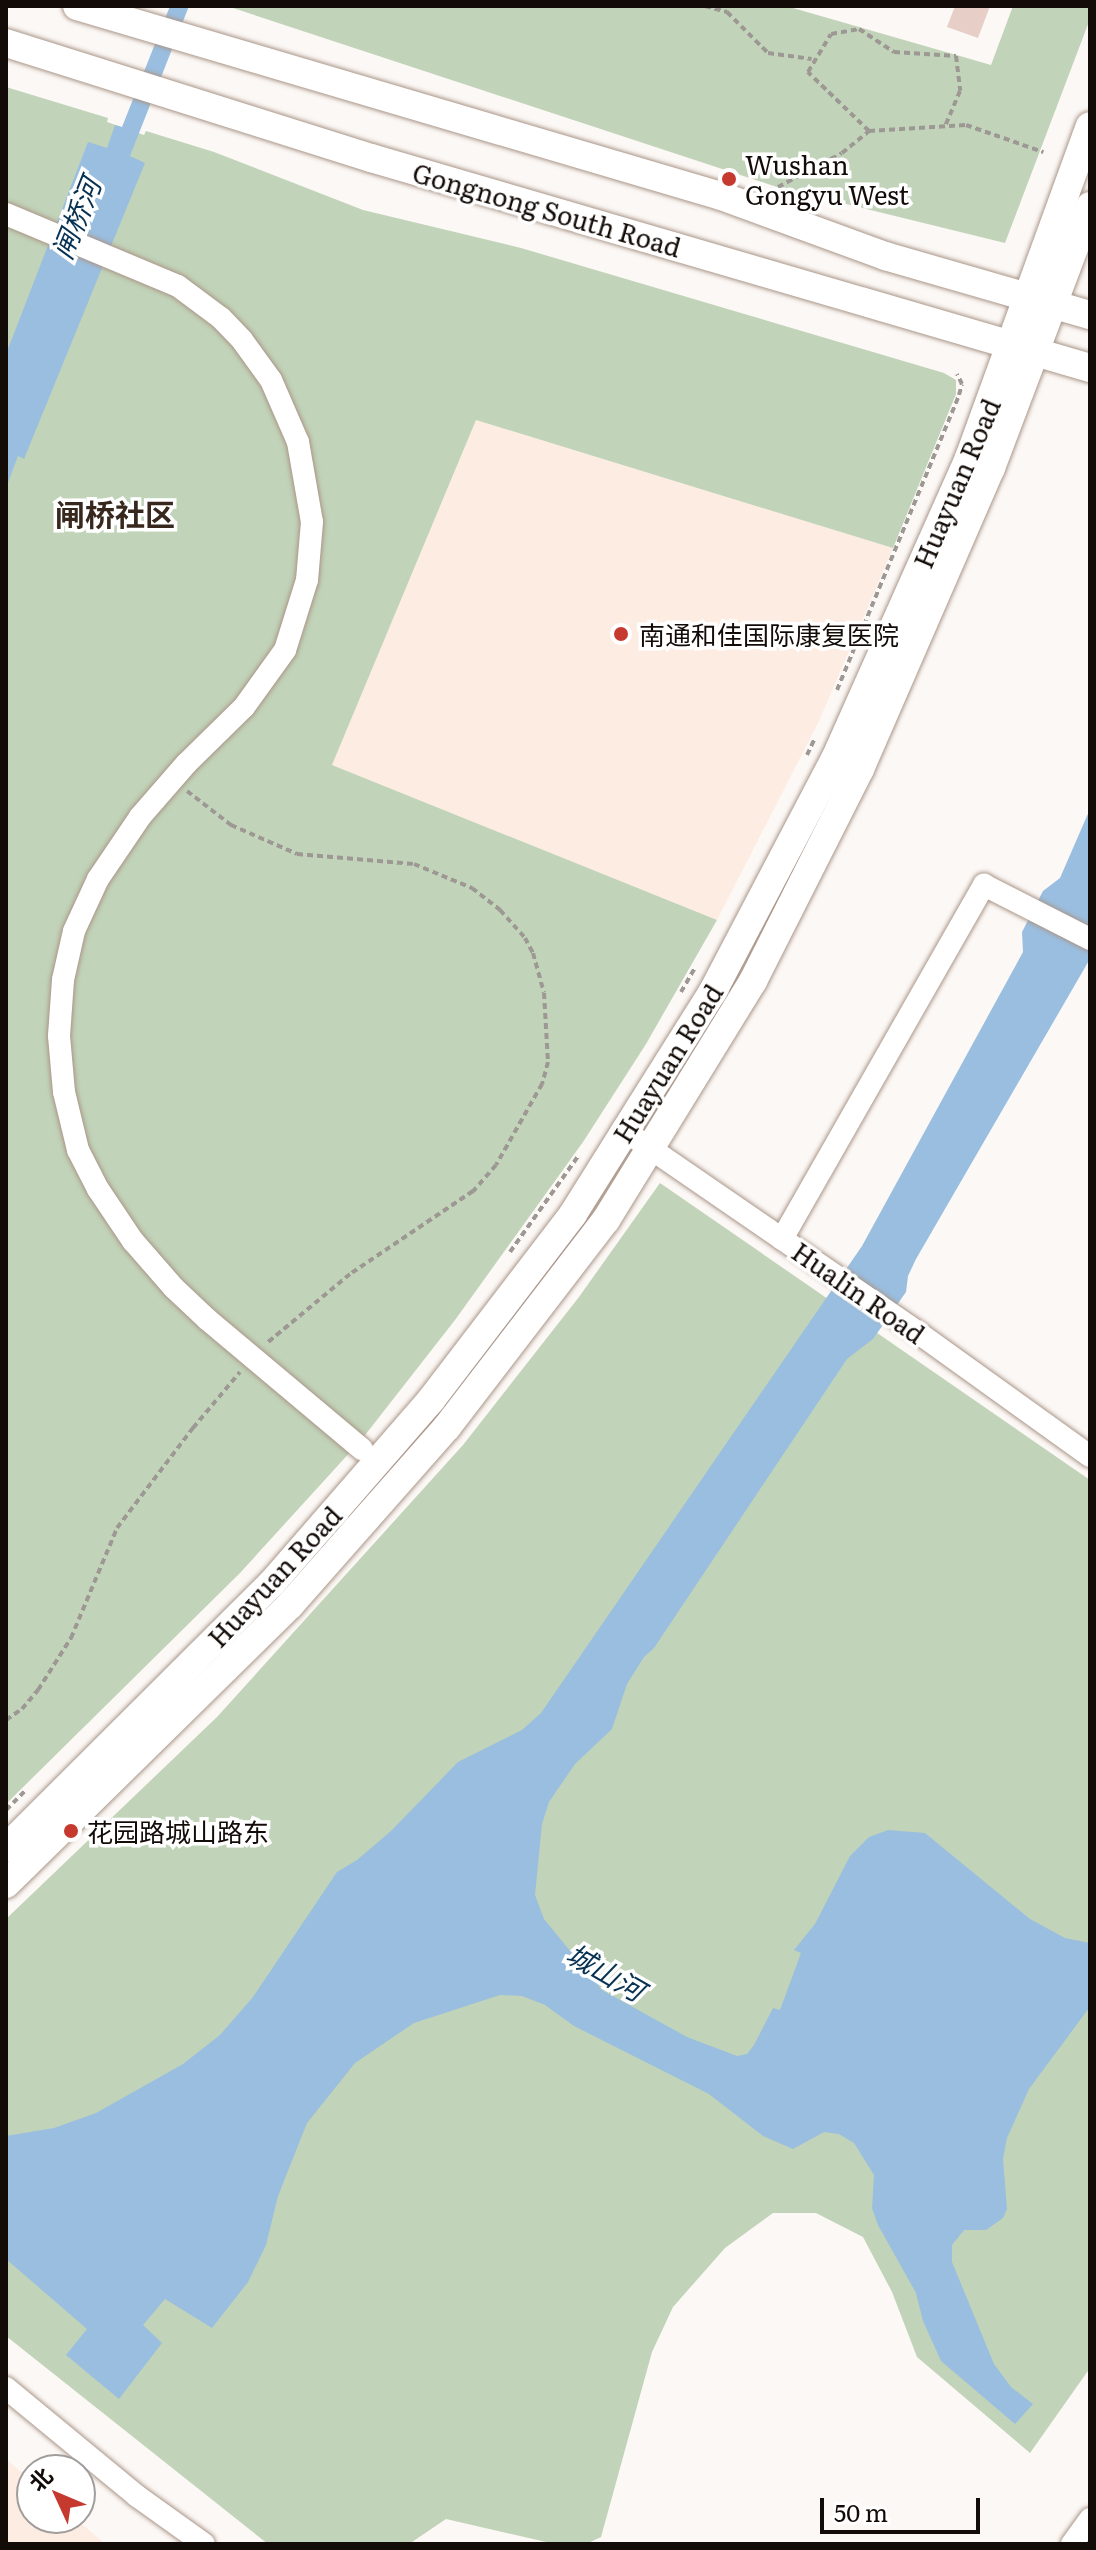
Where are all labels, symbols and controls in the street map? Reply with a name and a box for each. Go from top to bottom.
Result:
place label: Wushan Gongyu West [745,148,909,210]
street label: Gongnong South Road [409,156,685,262]
marker: Wushan Gongyu West [720,170,738,188]
water label: 闸桥河 [44,173,106,263]
street label: Huayuan Road [906,394,1006,572]
district label: 闸桥社区 [55,495,175,531]
place label: 南通和佳国际康复医院 [639,618,899,650]
marker: 南通和佳国际康复医院 [610,623,632,645]
street label: Huayuan Road [606,978,728,1148]
street label: Hualin Road [787,1235,931,1349]
street label: Huayuan Road [201,1499,347,1653]
place label: 花园路城山路东 [87,1815,269,1847]
marker: 花园路城山路东 [62,1822,80,1840]
water label: 城山河 [561,1935,651,2007]
north arrow [16,2454,96,2534]
text: 北 [20,2459,59,2498]
scale bar [824,2482,984,2532]
text: 50 m [834,2494,888,2529]

